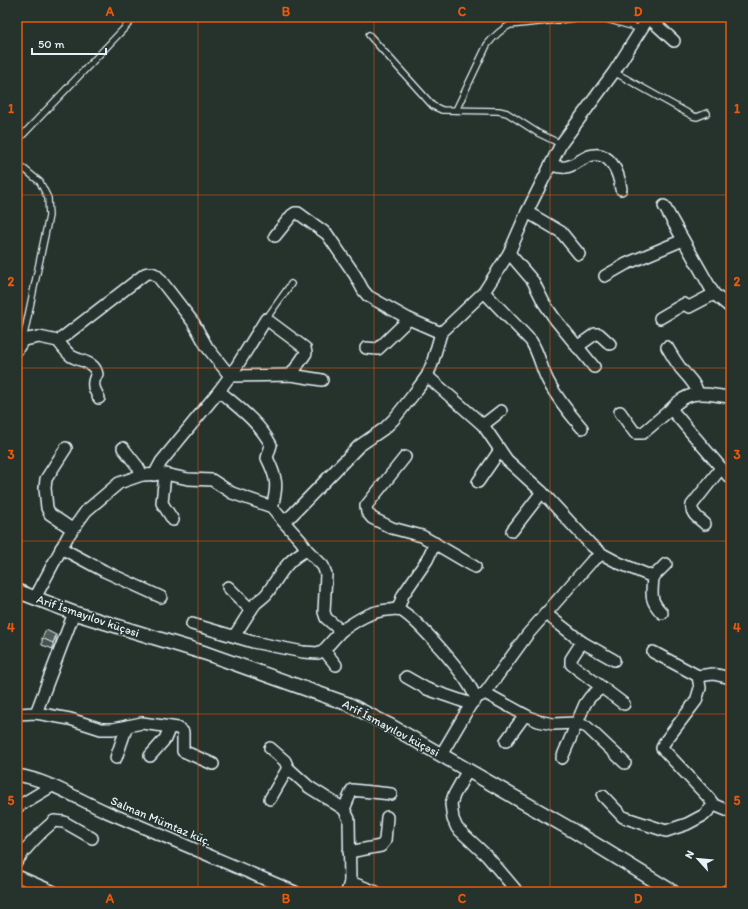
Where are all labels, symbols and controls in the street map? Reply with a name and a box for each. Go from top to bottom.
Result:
text: A [105,4,115,19]
text: B [282,4,291,19]
text: C [458,4,467,19]
text: D [634,4,643,19]
scale bar [32,30,106,56]
text: 50 m [38,37,64,51]
text: 1 [8,101,14,116]
text: 1 [734,101,740,116]
text: 2 [8,274,15,289]
text: 2 [734,274,741,289]
text: 3 [7,447,15,462]
text: 3 [733,447,741,462]
street label: Arif İsmayılov küçəsi [35,592,141,640]
text: 4 [7,620,15,635]
text: 4 [733,620,741,635]
street label: Arif İsmayılov küçəsi [340,696,442,760]
text: 5 [8,793,15,808]
street label: Salman Mümtaz küç. [109,793,214,849]
text: 5 [734,793,741,808]
north arrow [678,839,718,879]
text: N [682,848,697,861]
text: A [105,891,115,906]
text: B [282,891,291,906]
text: C [458,891,467,906]
text: D [634,891,643,906]

